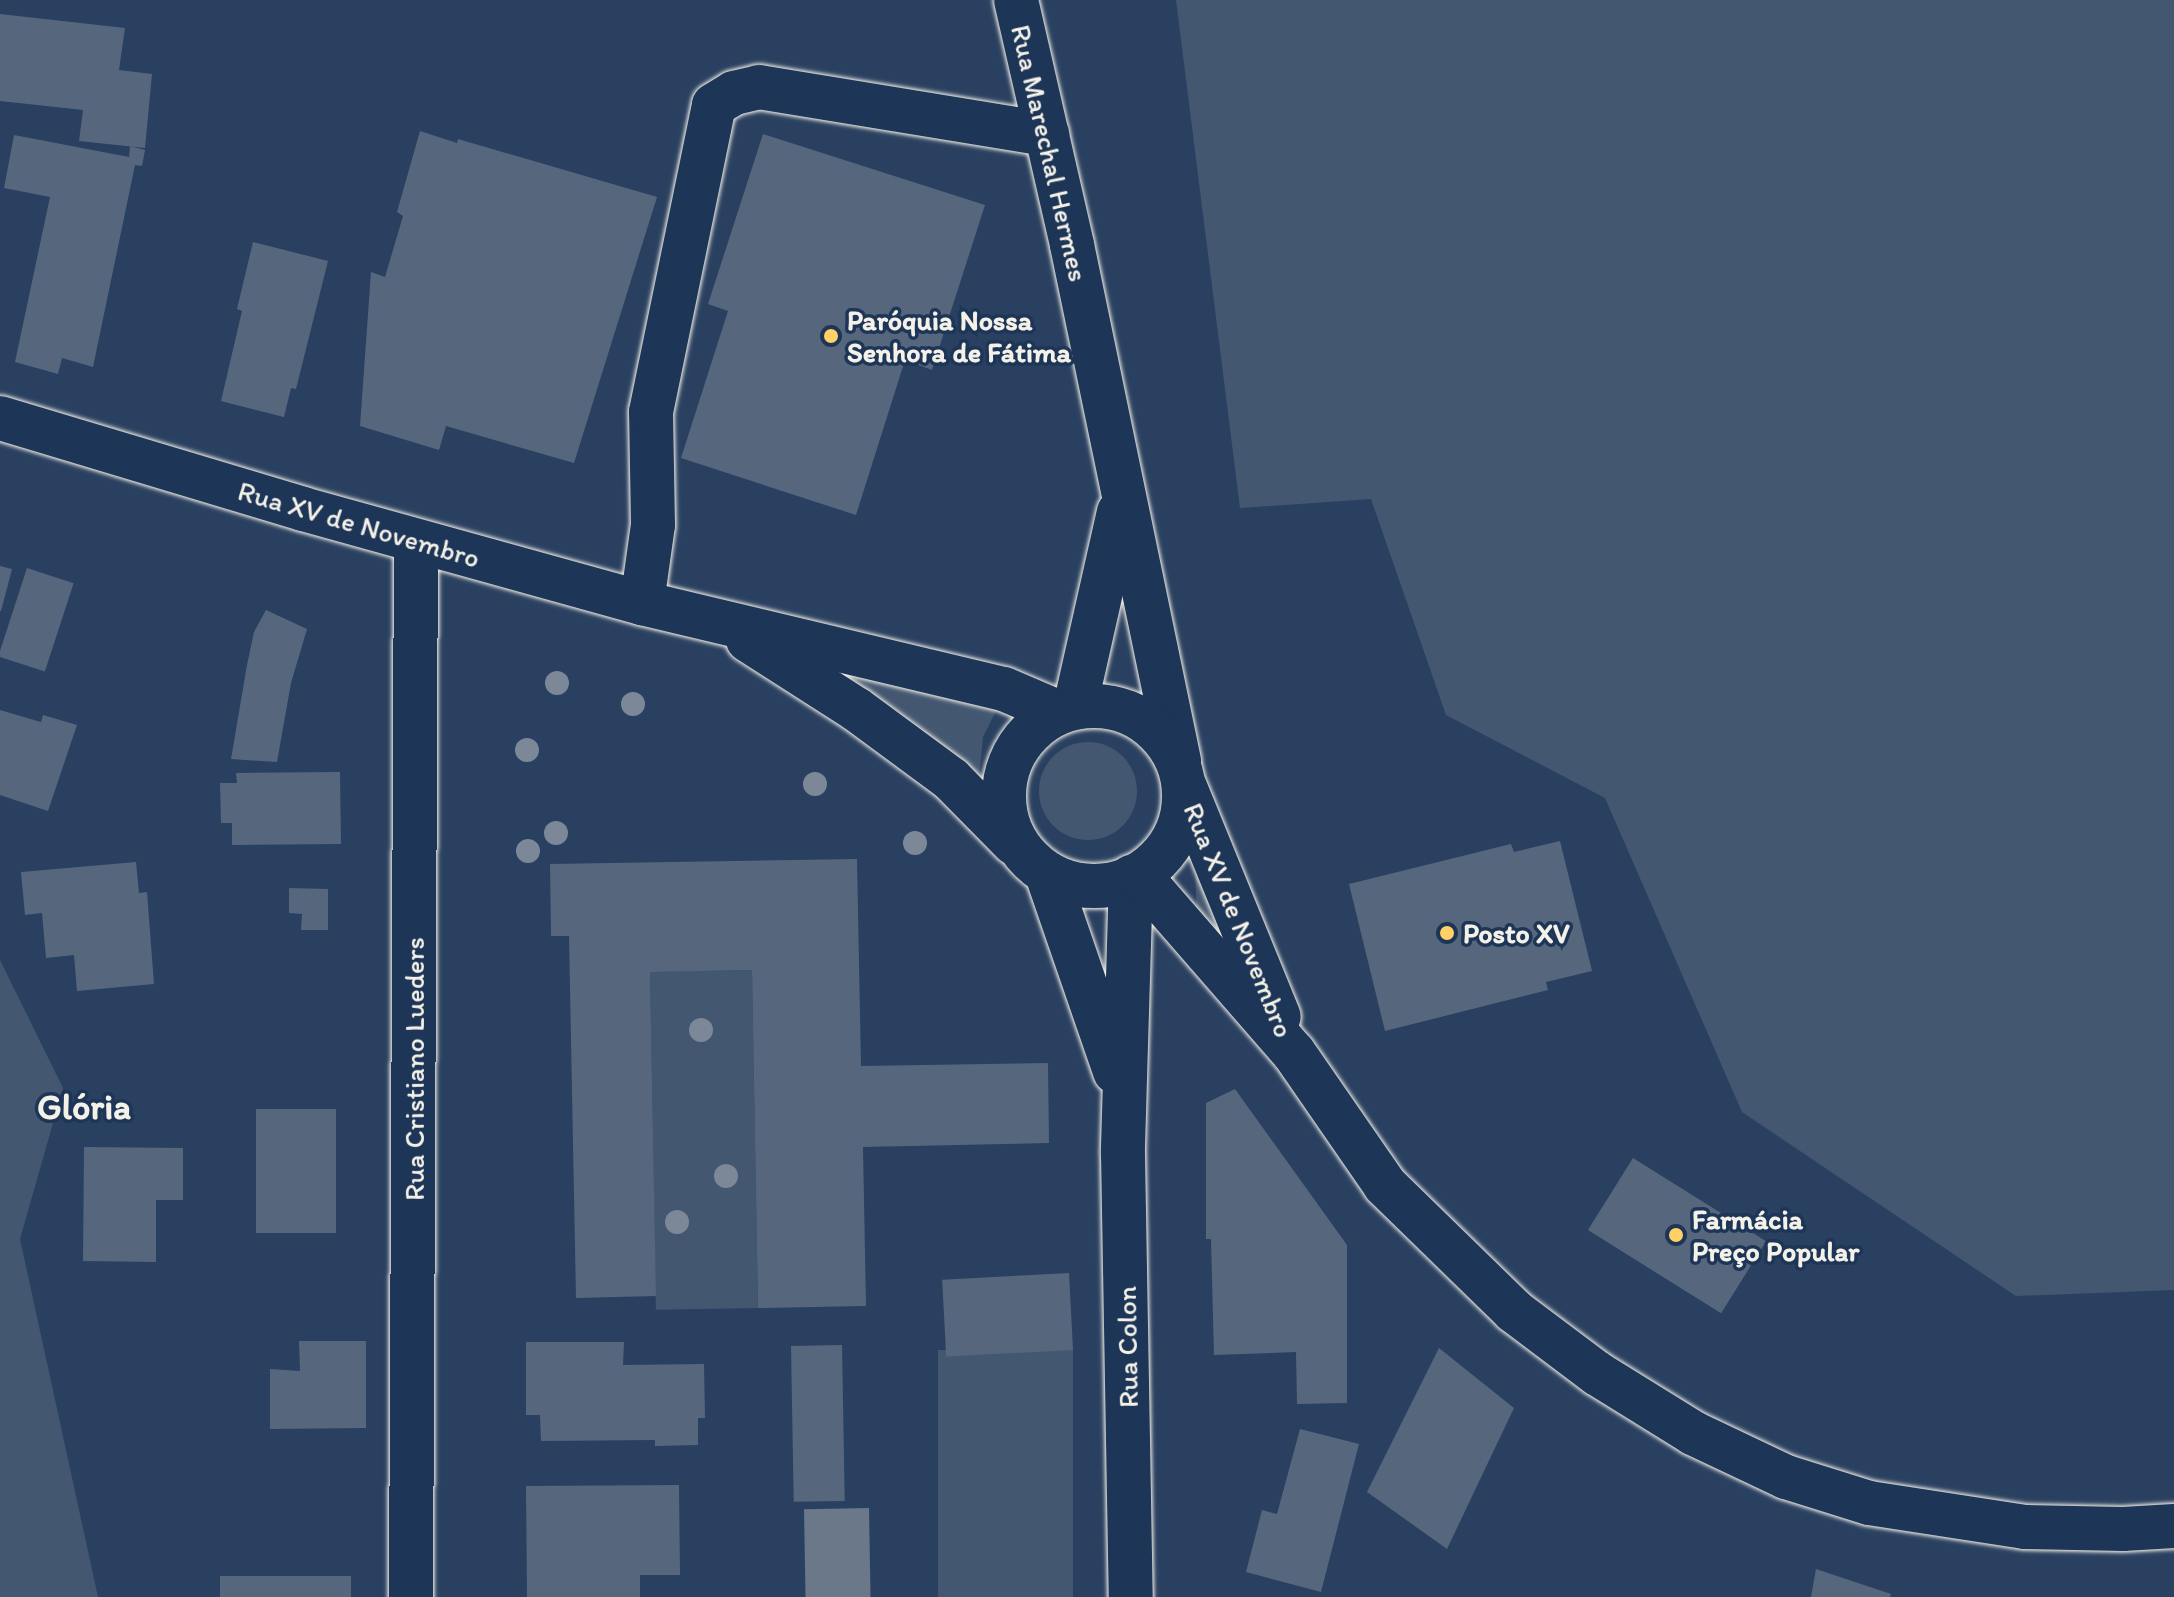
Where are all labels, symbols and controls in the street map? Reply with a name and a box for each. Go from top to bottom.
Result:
street label: Rua Marechal Hermes [1004,21,1096,285]
place label: Paróquia Nossa Senhora de Fátima [847,303,1069,369]
marker: Paróquia Nossa Senhora de Fátima [822,327,840,345]
street label: Rua XV de Novembro [234,473,484,575]
street label: Rua XV de Novembro [1177,798,1301,1042]
place label: Posto XV [1463,916,1570,950]
marker: Posto XV [1438,924,1456,942]
street label: Rua Cristiano Lueders [397,937,431,1201]
district label: Glória [37,1085,131,1129]
place label: Farmácia Preço Popular [1692,1202,1859,1268]
marker: Farmácia Preço Popular [1667,1226,1685,1244]
street label: Rua Colon [1109,1286,1145,1408]

